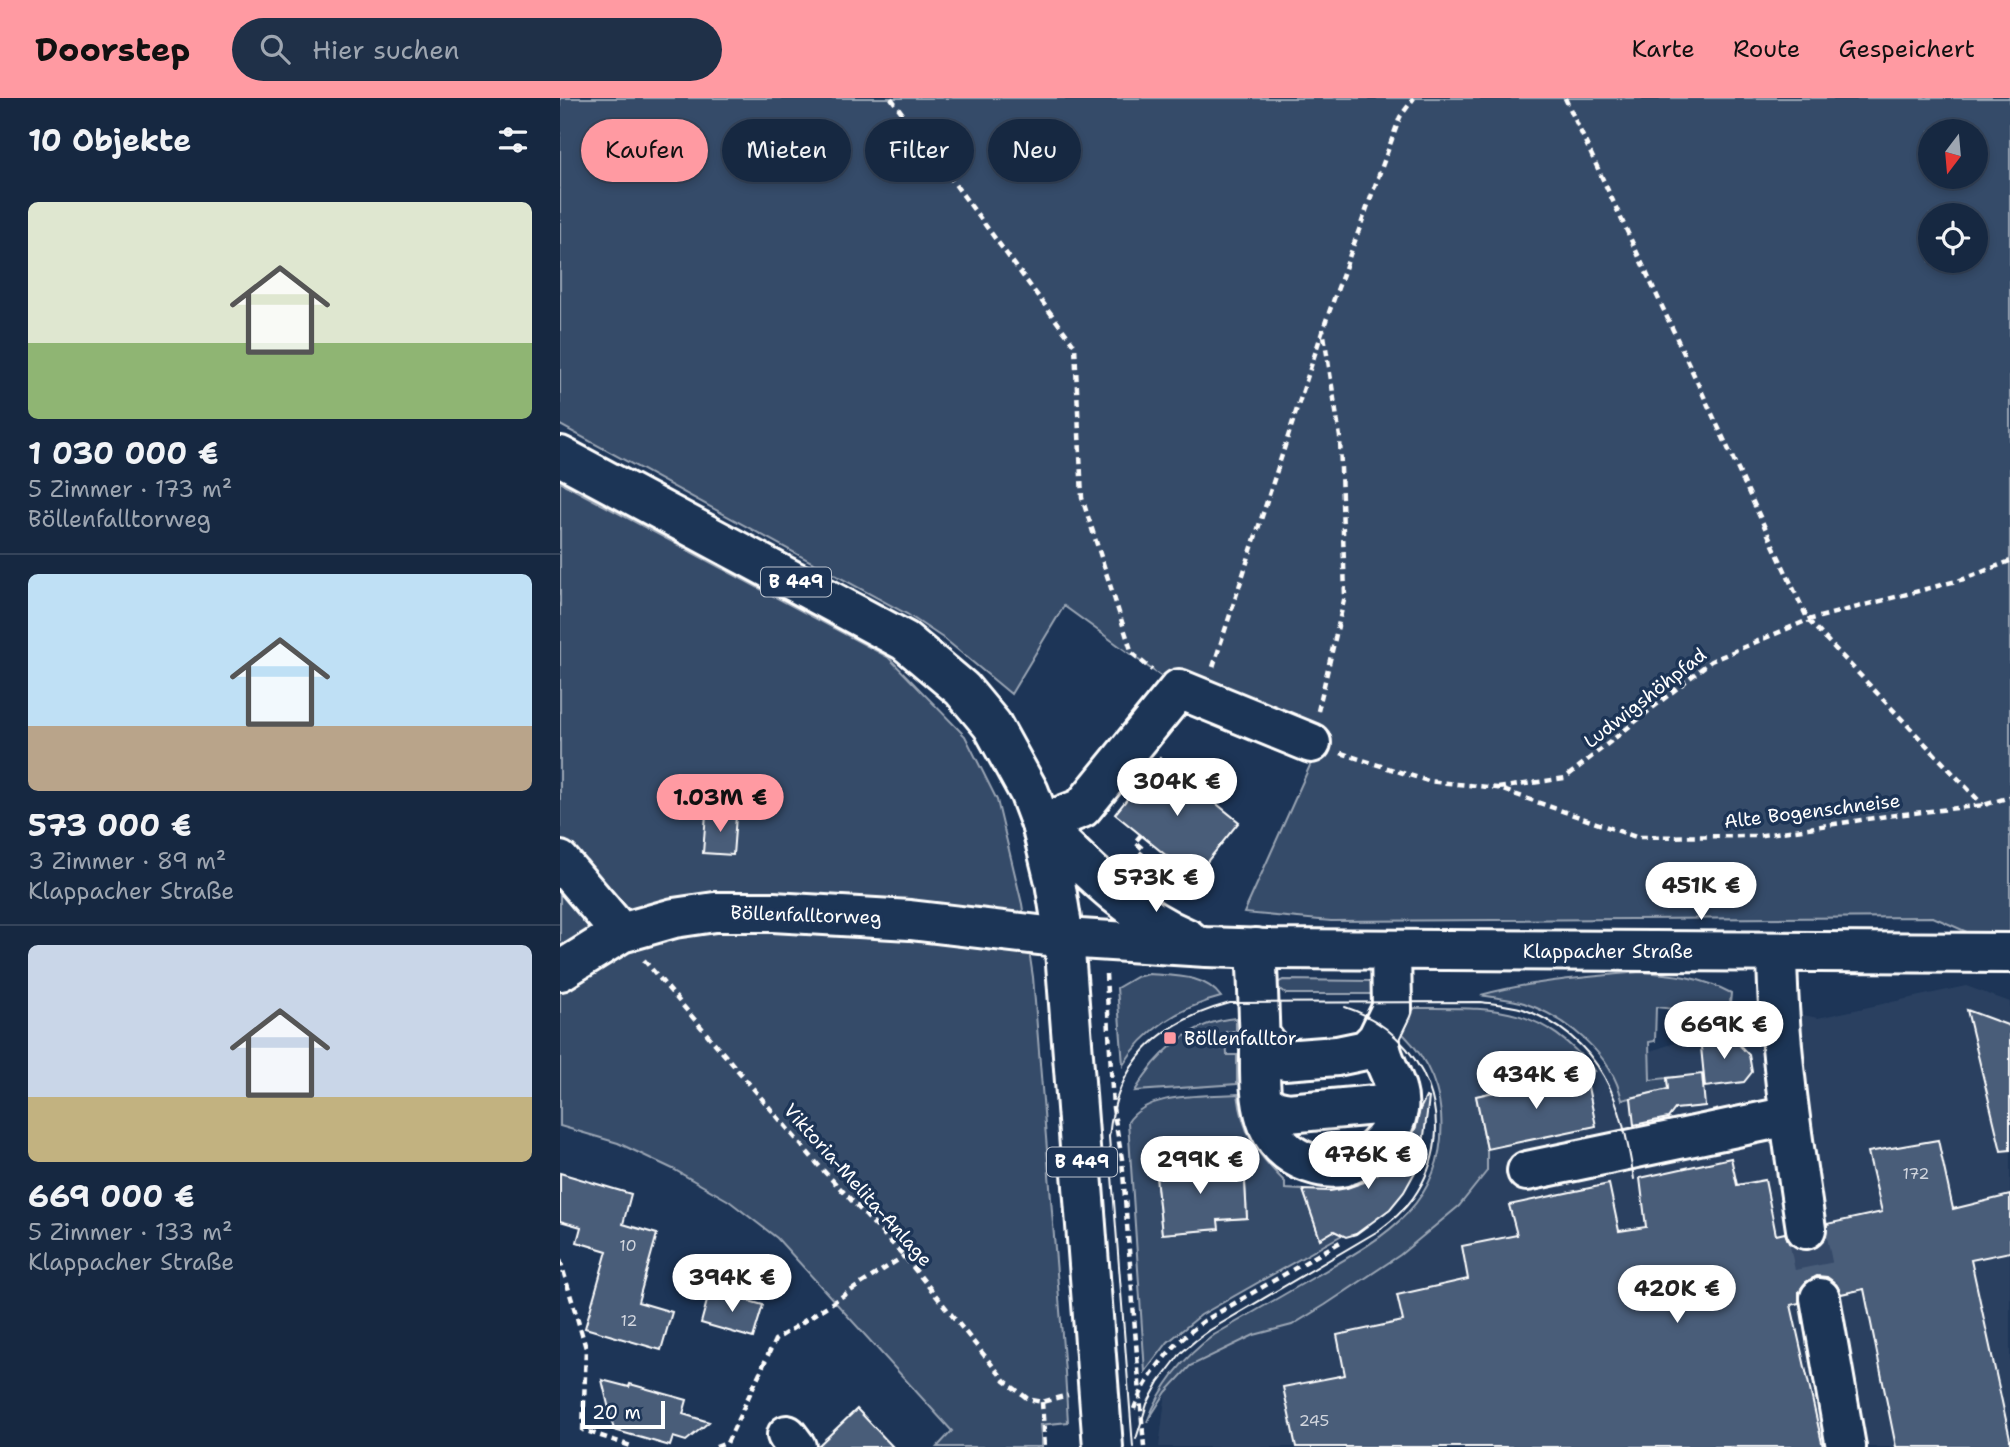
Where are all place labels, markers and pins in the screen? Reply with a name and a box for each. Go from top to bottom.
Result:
pin: 304K € [1120,758,1234,818]
pin: 1.03M € [655,774,785,834]
pin: 573K € [1099,854,1213,914]
pin: 451K € [1644,862,1758,922]
pin: 669K € [1667,1002,1781,1061]
place label: Böllenfalltor [1184,1026,1297,1051]
marker: Böllenfalltor [1162,1030,1178,1046]
pin: 434K € [1479,1052,1593,1111]
pin: 476K € [1311,1132,1425,1191]
pin: 299K € [1143,1136,1257,1196]
pin: 394K € [675,1254,789,1314]
pin: 420K € [1620,1266,1734,1325]

